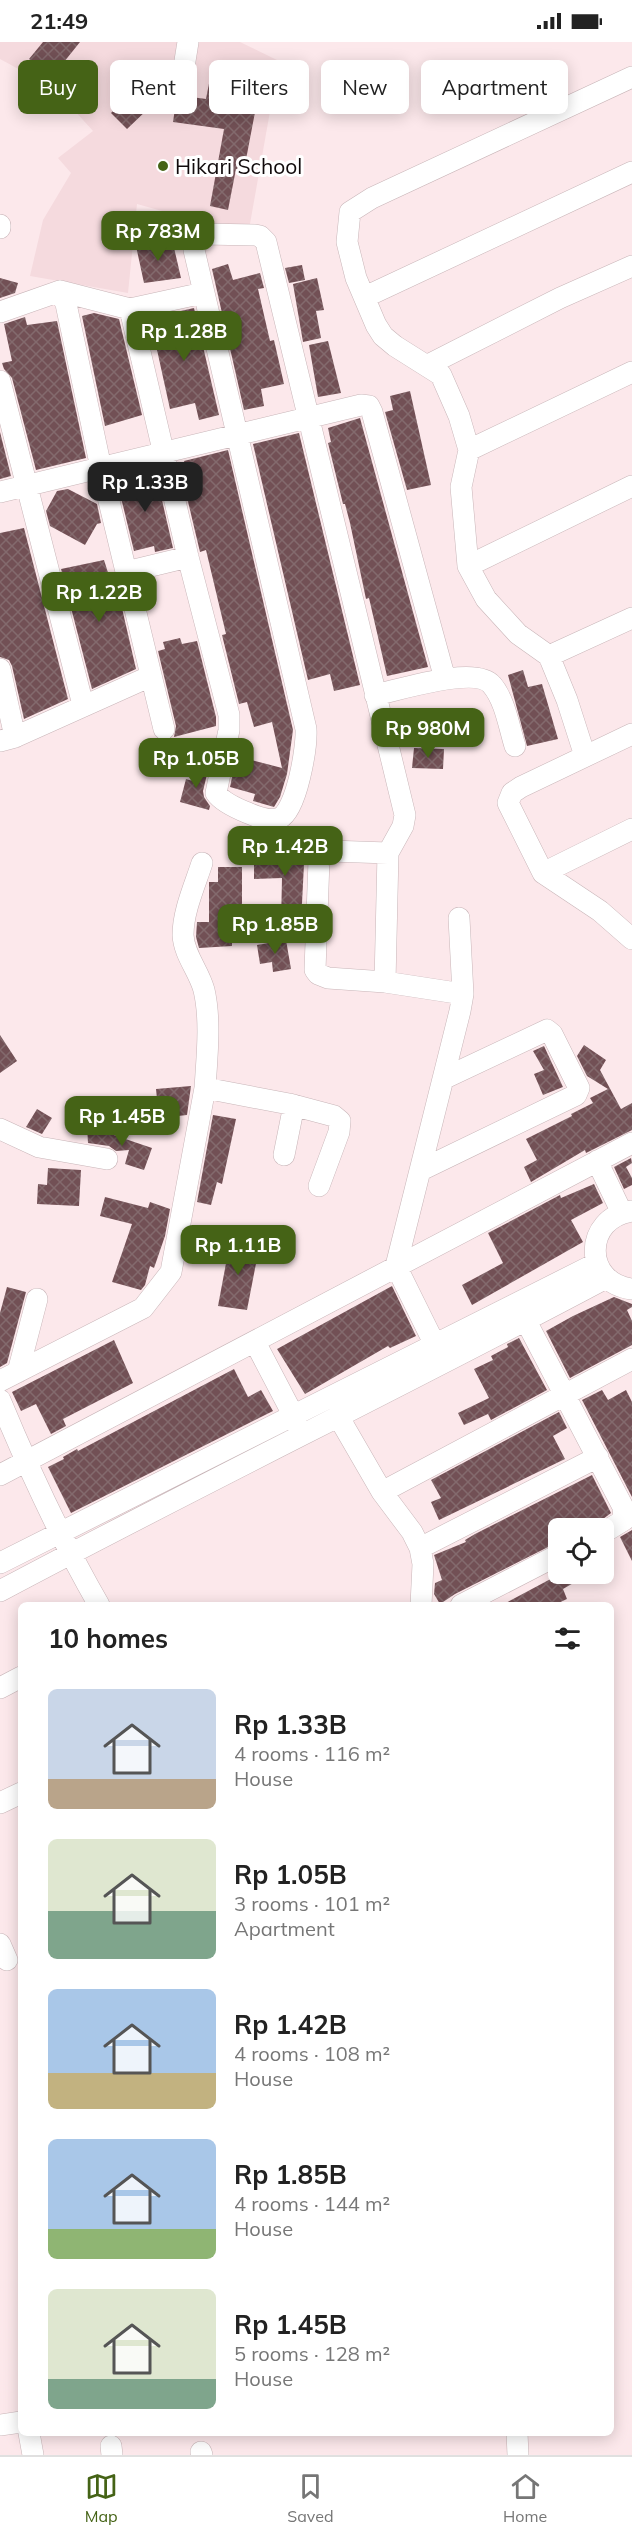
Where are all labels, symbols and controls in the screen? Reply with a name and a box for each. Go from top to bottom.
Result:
text: 21:49 [30,7,88,35]
chip: Buy [18,60,98,114]
chip: Rent [110,60,197,114]
chip: Filters [209,60,309,114]
chip: New [321,60,409,114]
chip: Apartment [421,60,568,114]
place label: Hikari School [175,153,302,179]
marker: Hikari School [156,159,170,173]
pin: Rp 783M [103,211,213,262]
text: Rp 783M [115,218,201,243]
pin: Rp 1.28B [122,311,246,362]
text: Rp 1.28B [141,318,227,343]
pin: Rp 1.33B [83,462,207,513]
text: Rp 1.33B [102,469,188,494]
pin: Rp 1.22B [37,572,161,623]
text: Rp 1.22B [56,579,142,604]
pin: Rp 980M [373,708,483,759]
text: Rp 980M [385,715,471,740]
pin: Rp 1.05B [134,738,258,789]
text: Rp 1.05B [153,745,239,770]
pin: Rp 1.42B [223,826,347,877]
text: Rp 1.42B [242,833,328,858]
pin: Rp 1.85B [213,904,337,955]
text: Rp 1.85B [232,911,318,936]
pin: Rp 1.45B [60,1096,184,1147]
text: Rp 1.45B [79,1103,165,1128]
pin: Rp 1.11B [176,1225,300,1276]
text: Rp 1.11B [195,1232,281,1257]
map controls [548,1518,614,1584]
button: locate [548,1518,614,1584]
text: 10 homes [48,1622,168,1655]
icon: filters [551,1622,584,1655]
text: Rp 1.33B [234,1708,347,1741]
icon: home [96,1713,168,1785]
text: 4 rooms · 116 m² [234,1741,390,1766]
text: House [234,1766,293,1791]
text: Rp 1.05B [234,1858,347,1891]
icon: home [96,1863,168,1935]
text: 3 rooms · 101 m² [234,1891,390,1916]
text: Apartment [234,1916,335,1941]
text: Rp 1.42B [234,2008,347,2041]
icon: home [96,2013,168,2085]
text: 4 rooms · 108 m² [234,2041,390,2066]
text: House [234,2066,293,2091]
text: Rp 1.85B [234,2158,347,2191]
icon: home [96,2163,168,2235]
text: 4 rooms · 144 m² [234,2191,390,2216]
text: House [234,2216,293,2241]
text: Rp 1.45B [234,2308,347,2341]
icon: home [96,2313,168,2385]
text: 5 rooms · 128 m² [234,2341,390,2366]
text: House [234,2366,293,2391]
tab: Map [85,2470,118,2526]
tab: Saved [287,2470,333,2526]
tab: Home [503,2470,547,2526]

